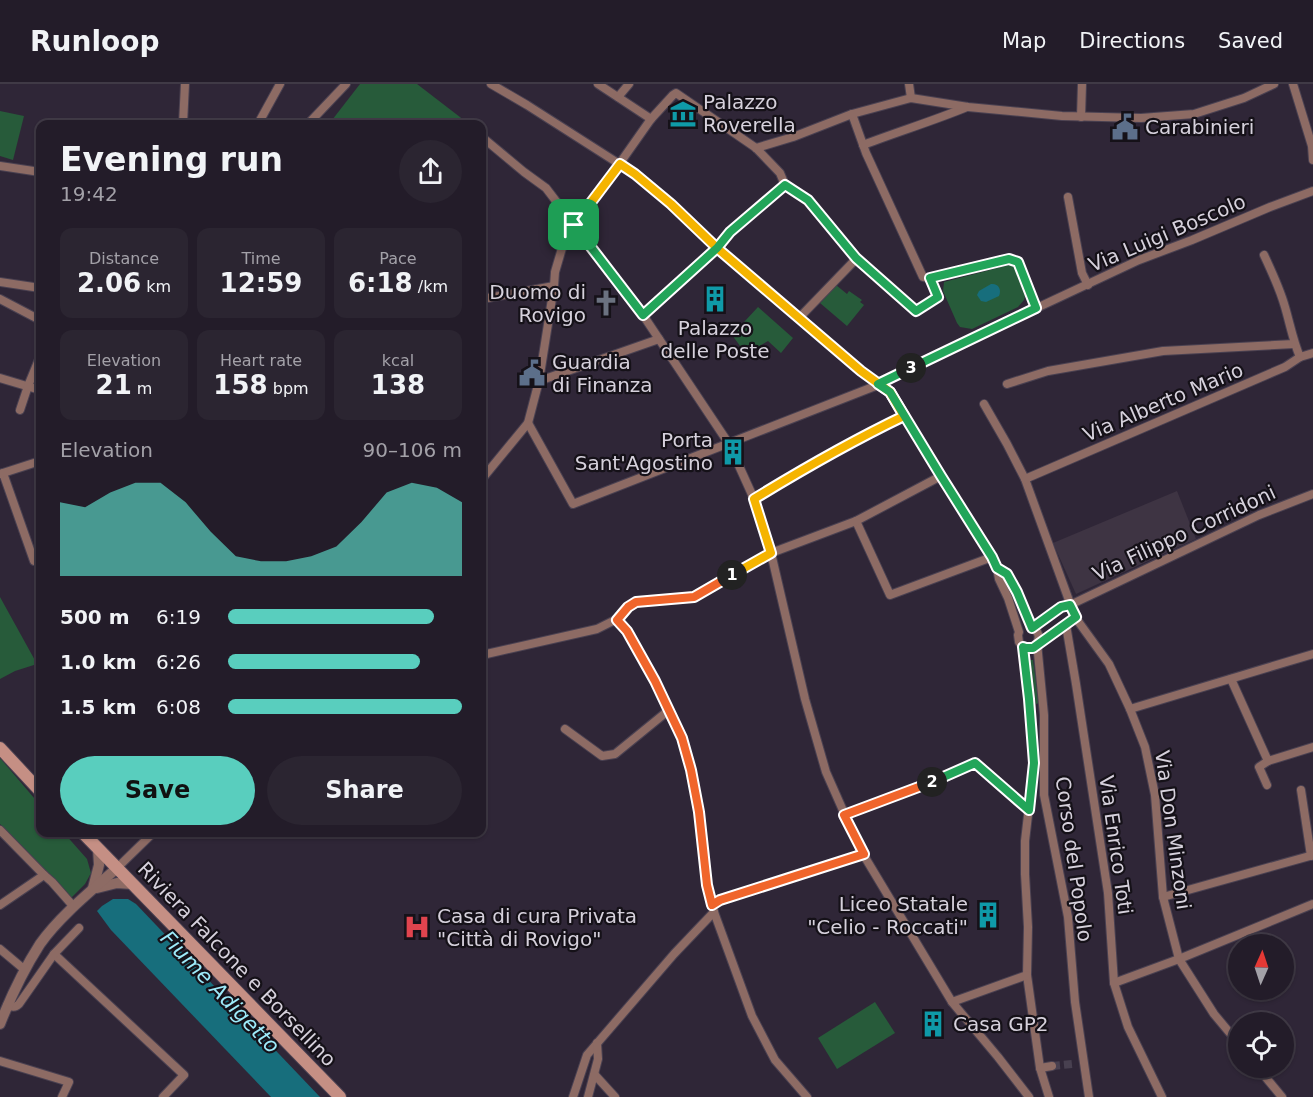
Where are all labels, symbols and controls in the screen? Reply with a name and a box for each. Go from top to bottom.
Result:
text: Runloop [30,25,160,58]
text: Map [1002,29,1046,53]
text: Directions [1079,29,1185,53]
text: Saved [1218,29,1283,53]
place label: Palazzo Roverella [703,90,796,137]
museum icon: Palazzo Roverella [668,99,698,129]
public building icon: Carabinieri [1110,112,1140,142]
place label: Carabinieri [1145,115,1254,139]
text: Evening run [60,140,283,179]
button: share [399,140,462,203]
text: 19:42 [60,182,118,206]
street label: Via Luigi Boscolo [1085,189,1249,277]
pin [548,199,599,250]
icon: arrive [557,208,590,241]
text: Distance [89,249,159,268]
text: Time [241,249,281,268]
text: Pace [379,249,417,268]
text: 2.06 [77,268,141,298]
text: 12:59 [220,268,302,298]
text: 6:18 [348,268,413,298]
text: km [141,277,171,296]
text: /km [413,277,448,296]
place label: Duomo di Rovigo [489,280,586,327]
building icon: Palazzo delle Poste [700,284,730,314]
church icon: Duomo di Rovigo [591,288,621,318]
place label: Palazzo delle Poste [661,316,769,363]
place label: Guardia di Finanza [552,350,653,397]
text: Elevation [87,351,161,370]
text: Heart rate [220,351,302,370]
text: kcal [382,351,414,370]
pin: 3 [896,353,926,383]
street label: Via Alberto Mario [1079,357,1247,447]
public building icon: Guardia di Finanza [517,358,547,388]
text: 3 [905,358,917,377]
text: 21 [96,370,132,400]
text: 158 [213,370,268,400]
text: 138 [371,370,425,400]
text: m [132,379,152,398]
text: bpm [268,379,309,398]
place label: Porta Sant'Agostino [575,428,713,475]
building icon: Porta Sant'Agostino [718,437,748,467]
text: Elevation [60,438,153,462]
text: 90–106 m [363,438,462,462]
street label: Via Filippo Corridoni [1089,480,1279,586]
pin: 1 [717,560,747,590]
text: 1 [726,565,738,584]
text: 500 m [60,605,130,629]
text: 6:19 [156,605,201,629]
text: 1.0 km [60,650,137,674]
text: 6:26 [156,650,201,674]
text: 1.5 km [60,695,137,719]
text: 6:08 [156,695,201,719]
street label: Via Don Minzoni [1150,749,1196,911]
button: Save [60,756,255,825]
button: Share [267,756,462,825]
pin: 2 [917,767,947,797]
text: 2 [926,772,938,791]
street label: Via Enrico Toti [1094,774,1138,916]
street label: Corso del Popolo [1051,775,1097,943]
street label: Riviera Falcone e Borsellino [133,857,341,1071]
place label: Liceo Statale "Celio - Roccati" [807,892,968,939]
building icon: Liceo Statale "Celio - Roccati" [973,900,1003,930]
place label: Casa di cura Privata "Città di Rovigo" [437,904,637,951]
hospital icon: Casa di cura Privata "Città di Rovigo" [402,912,432,942]
water label: Fiume Adigetto [156,926,284,1058]
north arrow [1228,934,1294,1000]
map controls [1228,934,1294,1078]
building icon: Casa GP2 [918,1009,948,1039]
place label: Casa GP2 [953,1012,1049,1036]
button: locate [1228,1012,1294,1078]

